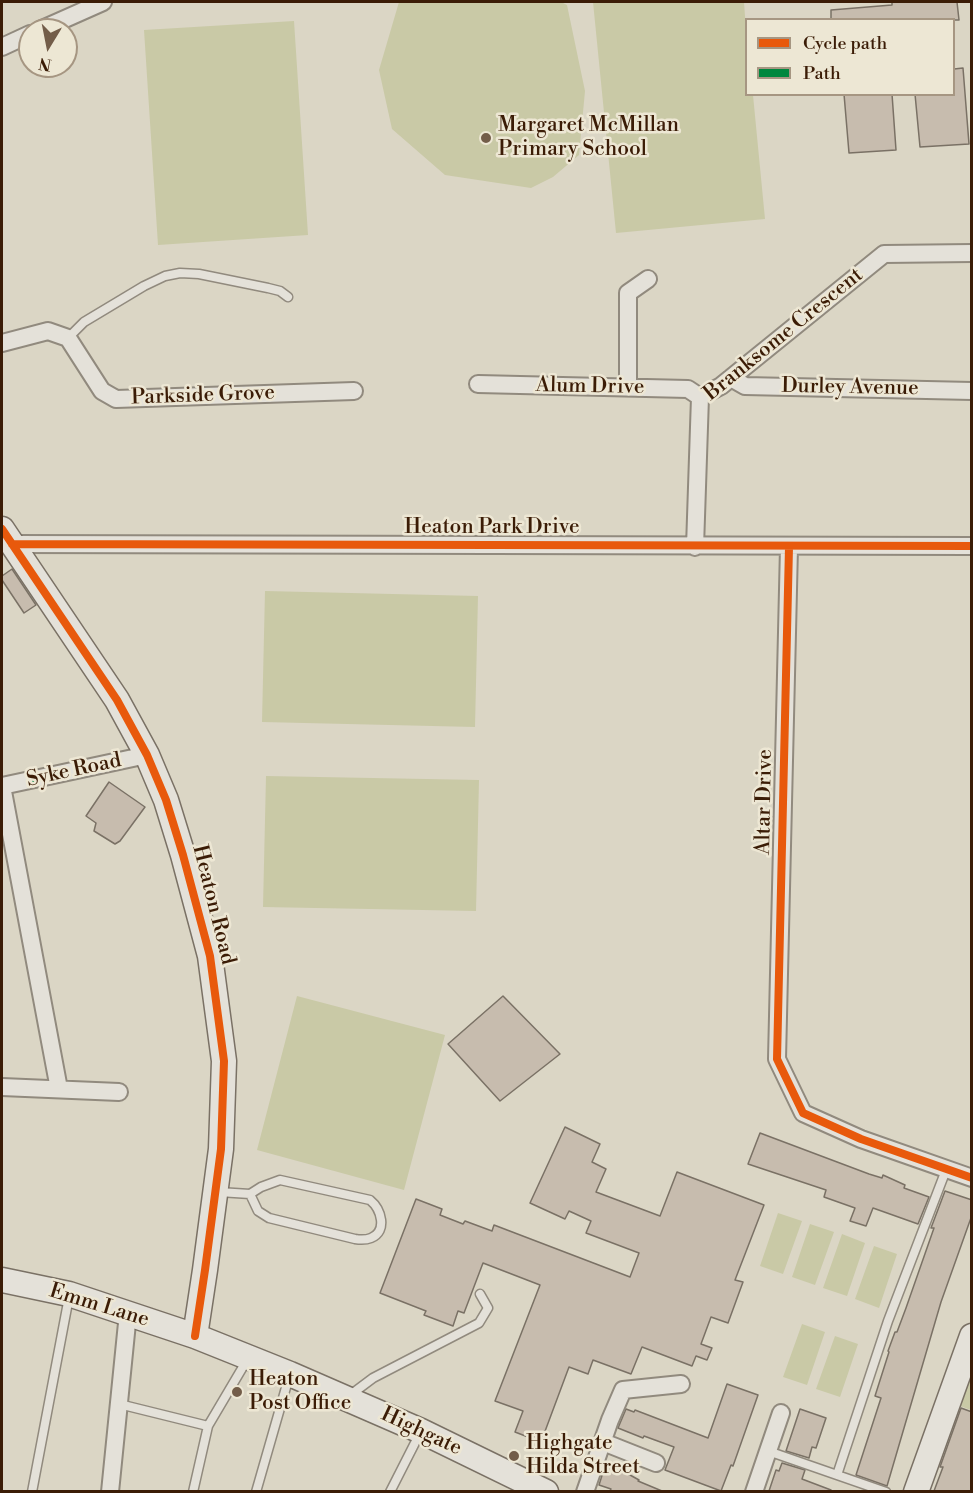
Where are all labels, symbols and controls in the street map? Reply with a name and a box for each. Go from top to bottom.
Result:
north arrow [18,18,78,78]
legend [745,18,955,96]
text: Cycle path [803,32,887,55]
text: N [37,53,53,75]
text: Path [803,62,841,85]
place label: Margaret McMillan Primary School [498,113,679,163]
marker: Margaret McMillan Primary School [479,131,493,145]
street label: Branksome Crescent [699,263,869,407]
street label: Alum Drive [535,373,645,401]
street label: Durley Avenue [781,374,919,402]
street label: Parkside Grove [131,381,275,411]
street label: Heaton Park Drive [404,515,580,541]
street label: Syke Road [24,749,124,793]
street label: Altar Drive [751,749,779,855]
street label: Heaton Road [186,842,240,968]
street label: Emm Lane [46,1279,152,1333]
place label: Heaton Post Office [249,1367,351,1417]
marker: Heaton Post Office [230,1385,244,1399]
street label: Highgate [376,1402,466,1462]
place label: Highgate Hilda Street [526,1431,640,1481]
marker: Highgate Hilda Street [507,1449,521,1463]

